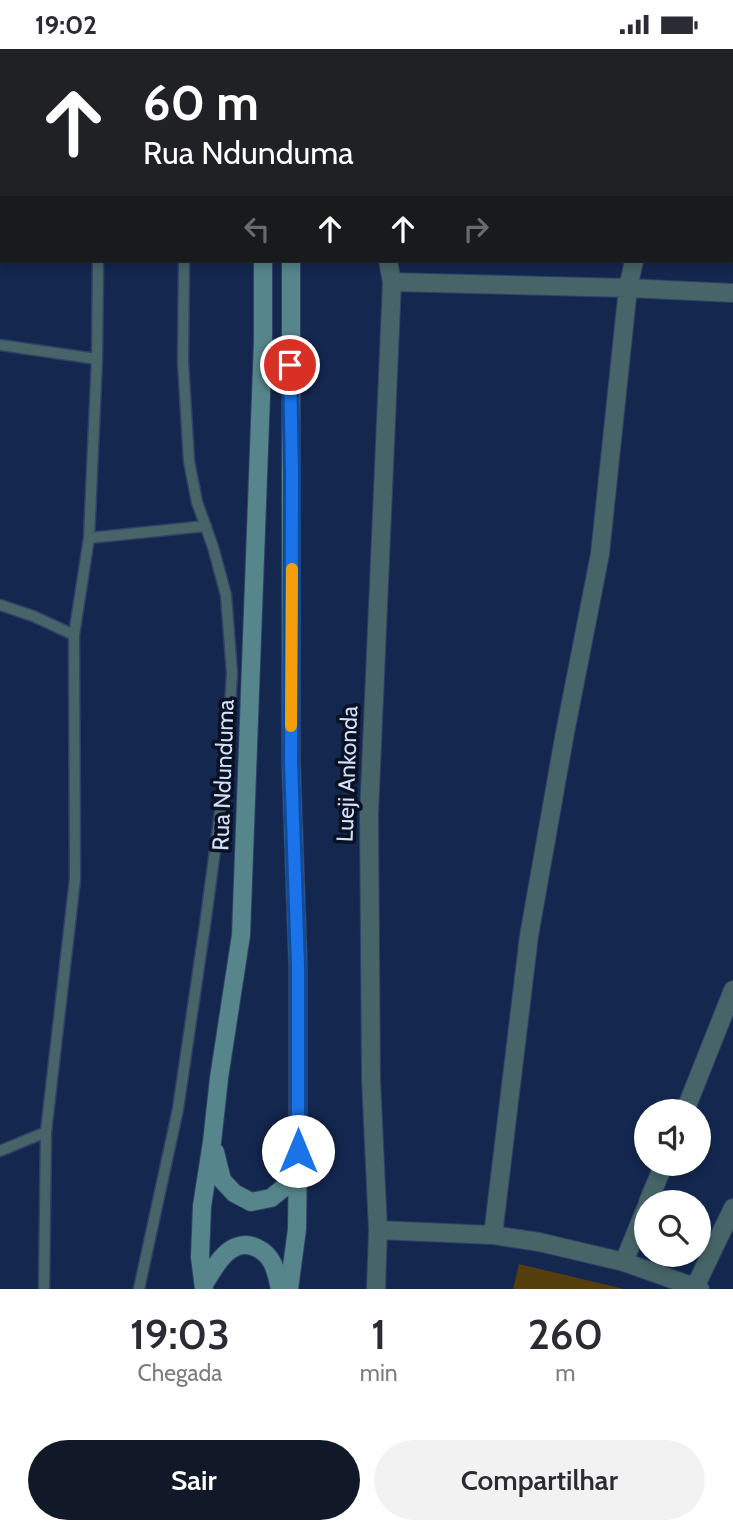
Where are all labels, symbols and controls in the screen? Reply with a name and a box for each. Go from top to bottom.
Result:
text: 19:02 [35,9,97,41]
text: 60 m [143,73,259,132]
icon: ahead [28,77,119,168]
text: Rua Ndunduma [143,133,354,172]
icon: left [238,210,276,248]
icon: ahead [311,210,349,248]
icon: ahead [384,210,422,248]
icon: right [457,210,495,248]
pin [260,335,320,395]
icon: arrive [271,346,309,384]
street label: Rua Ndunduma [206,699,240,851]
street label: Lueji Ankonda [331,705,363,843]
map controls [634,1099,711,1267]
button: sound [634,1099,711,1176]
position arrow [261,1114,335,1188]
button: search [634,1190,711,1267]
text: 19:03 [130,1308,230,1360]
text: 1 [371,1308,386,1360]
text: 260 [528,1308,603,1360]
text: Chegada [138,1359,222,1387]
text: min [360,1359,398,1387]
text: m [555,1359,575,1387]
button: Sair [28,1440,360,1520]
button: Compartilhar [374,1440,705,1520]

